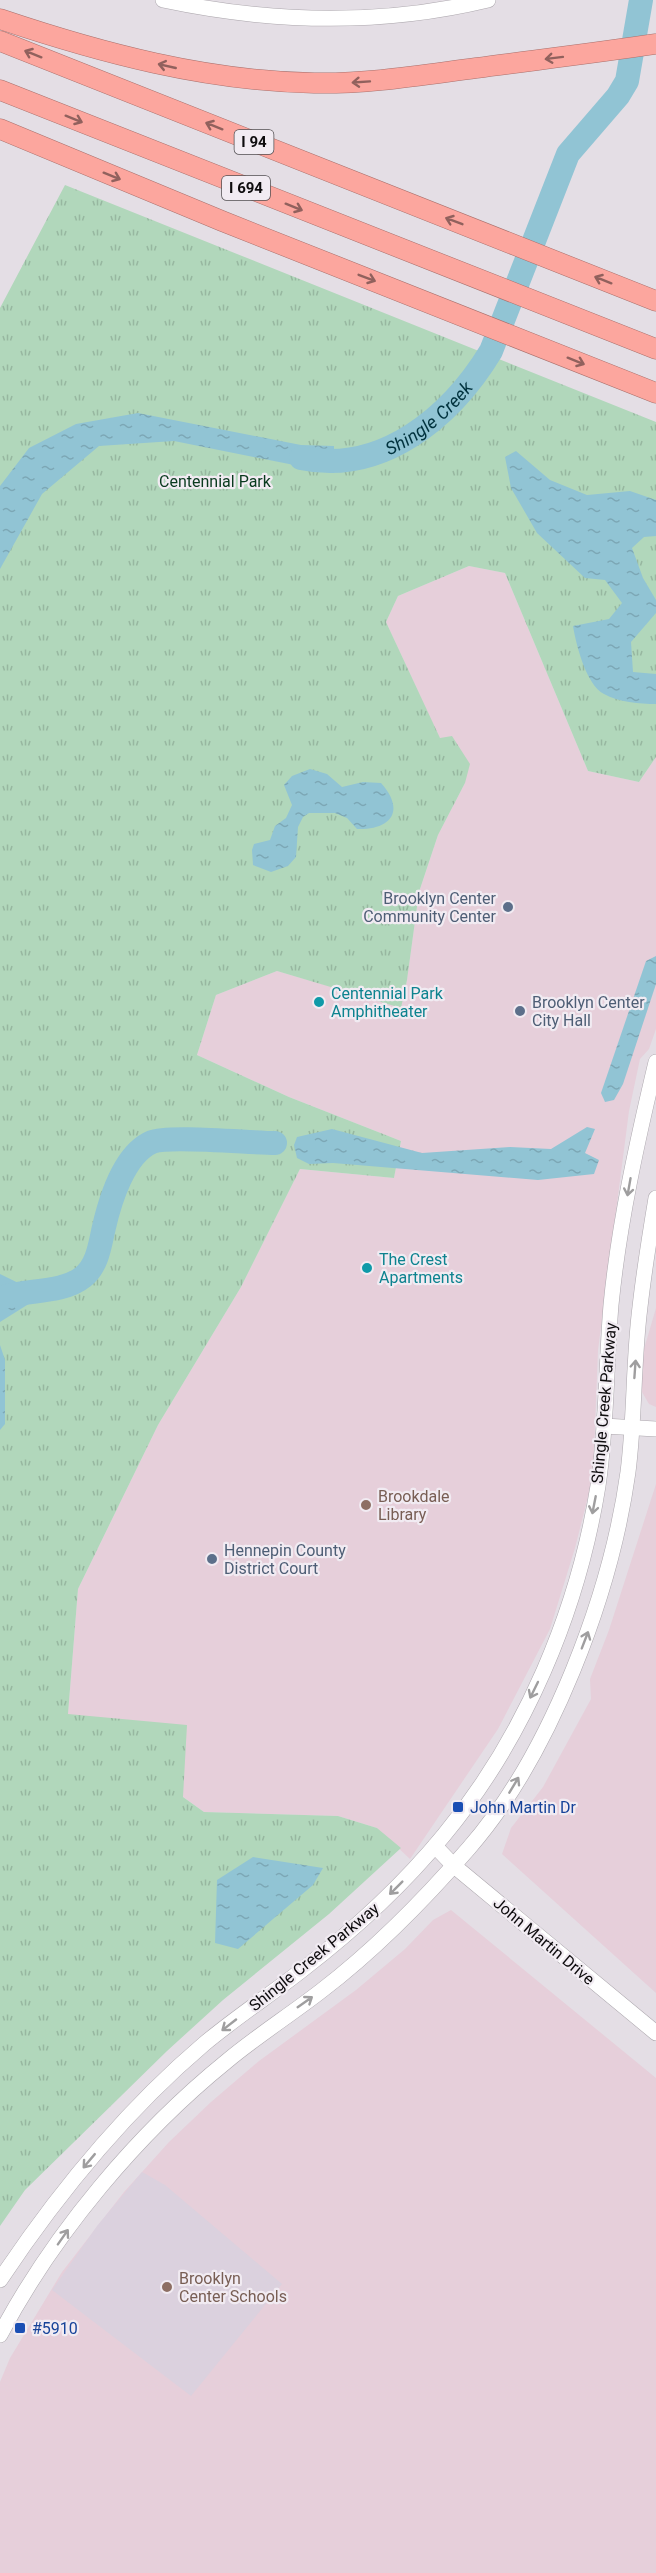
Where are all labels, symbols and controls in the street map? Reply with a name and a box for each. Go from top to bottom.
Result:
one-way arrow [24,48,42,59]
one-way arrow [545,52,565,63]
one-way arrow [158,60,177,71]
one-way arrow [351,76,371,87]
one-way arrow [64,114,83,125]
one-way arrow [205,120,223,131]
road number: I 94 [234,130,274,154]
one-way arrow [102,171,121,182]
road number: I 694 [222,176,270,200]
one-way arrow [284,202,303,213]
one-way arrow [445,215,463,226]
one-way arrow [357,274,376,285]
one-way arrow [595,274,613,285]
one-way arrow [566,356,585,367]
water label: Shingle Creek [382,376,477,459]
park label: Centennial Park [159,472,272,491]
place label: Brooklyn Center Community Center [363,889,497,926]
marker: Brooklyn Center Community Center [501,900,515,914]
place label: Centennial Park Amphitheater [331,984,444,1021]
place label: Brooklyn Center City Hall [532,993,645,1030]
marker: Centennial Park Amphitheater [312,995,326,1009]
marker: Brooklyn Center City Hall [513,1004,527,1018]
one-way arrow [623,1177,634,1197]
place label: The Crest Apartments [379,1250,463,1287]
marker: The Crest Apartments [360,1261,374,1275]
street label: Shingle Creek Parkway [587,1321,621,1484]
one-way arrow [630,1359,641,1379]
place label: Brookdale Library [378,1487,450,1524]
one-way arrow [588,1495,599,1514]
marker: Brookdale Library [359,1498,373,1512]
place label: Hennepin County District Court [224,1541,346,1578]
marker: Hennepin County District Court [205,1552,219,1566]
one-way arrow [580,1631,591,1650]
one-way arrow [528,1680,539,1698]
one-way arrow [508,1777,520,1794]
place label: John Martin Dr [470,1798,576,1817]
marker: John Martin Dr [451,1800,465,1814]
one-way arrow [388,1881,403,1896]
street label: John Martin Drive [490,1893,598,1989]
street label: Shingle Creek Parkway [245,1899,383,2015]
one-way arrow [297,1996,313,2008]
one-way arrow [221,2019,237,2032]
one-way arrow [82,2153,96,2168]
one-way arrow [57,2229,69,2245]
place label: Brooklyn Center Schools [179,2269,287,2306]
marker: Brooklyn Center Schools [160,2280,174,2294]
place label: #5910 [32,2319,78,2338]
marker: #5910 [13,2321,27,2335]

